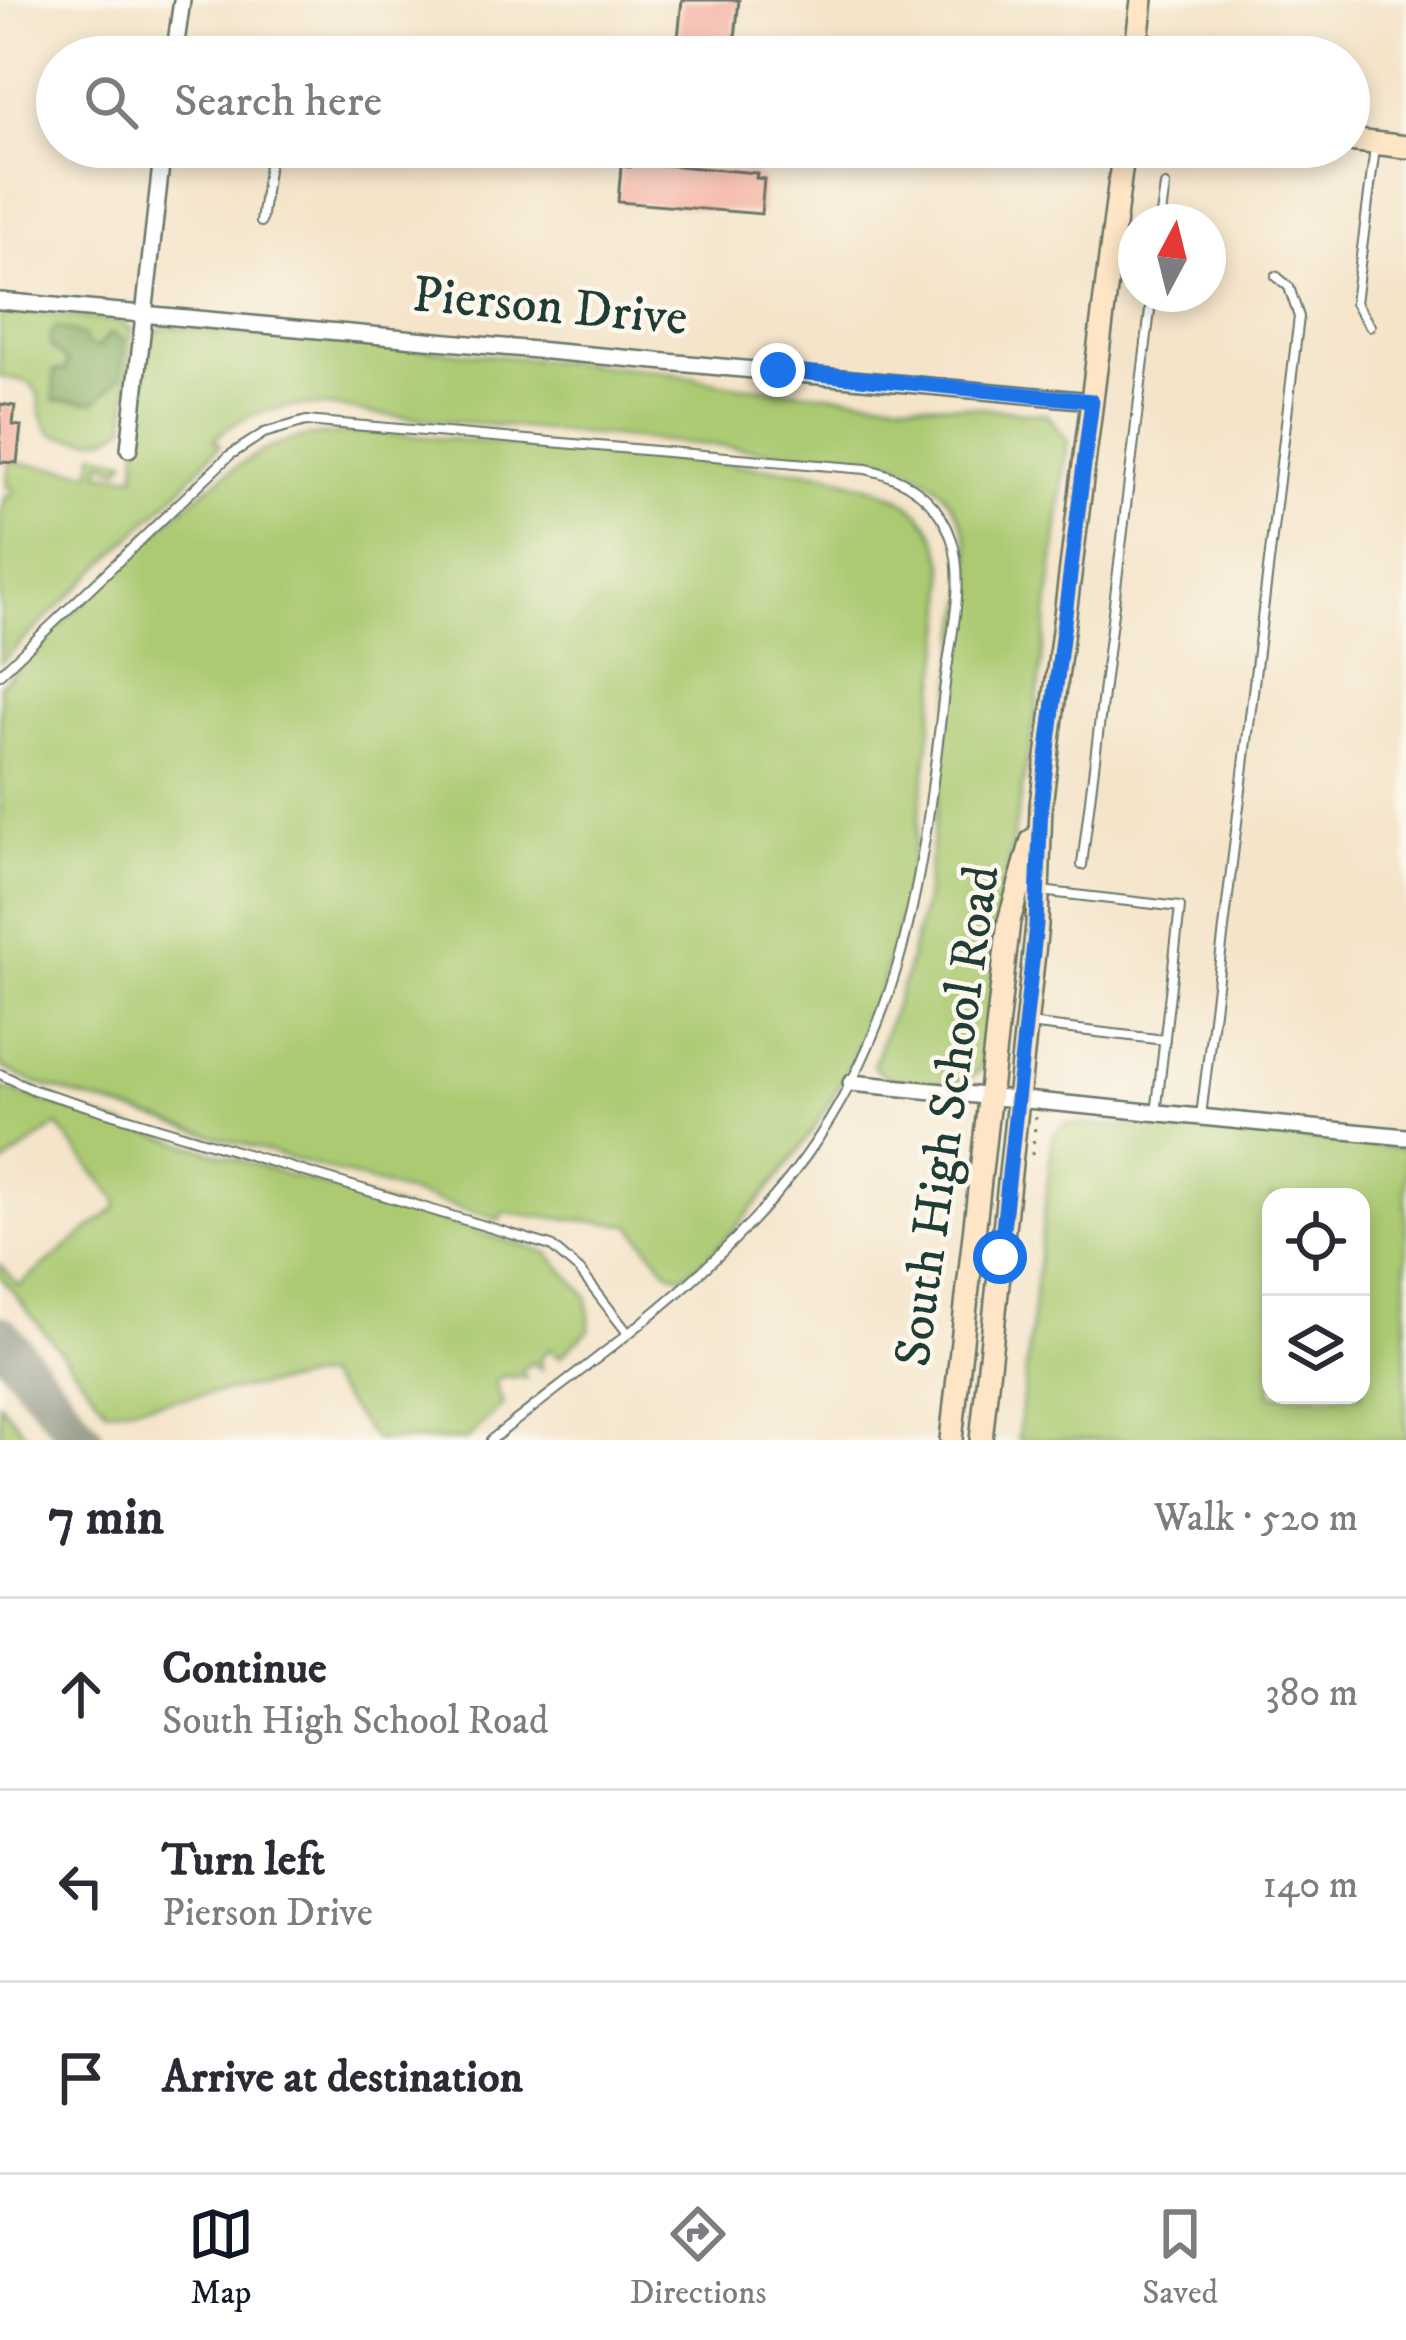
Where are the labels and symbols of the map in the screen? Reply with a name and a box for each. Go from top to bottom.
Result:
north arrow [1118,204,1226,312]
street label: Pierson Drive [410,263,690,351]
route end [751,343,805,397]
street label: South High School Road [881,861,1015,1371]
route start [973,1230,1027,1284]

